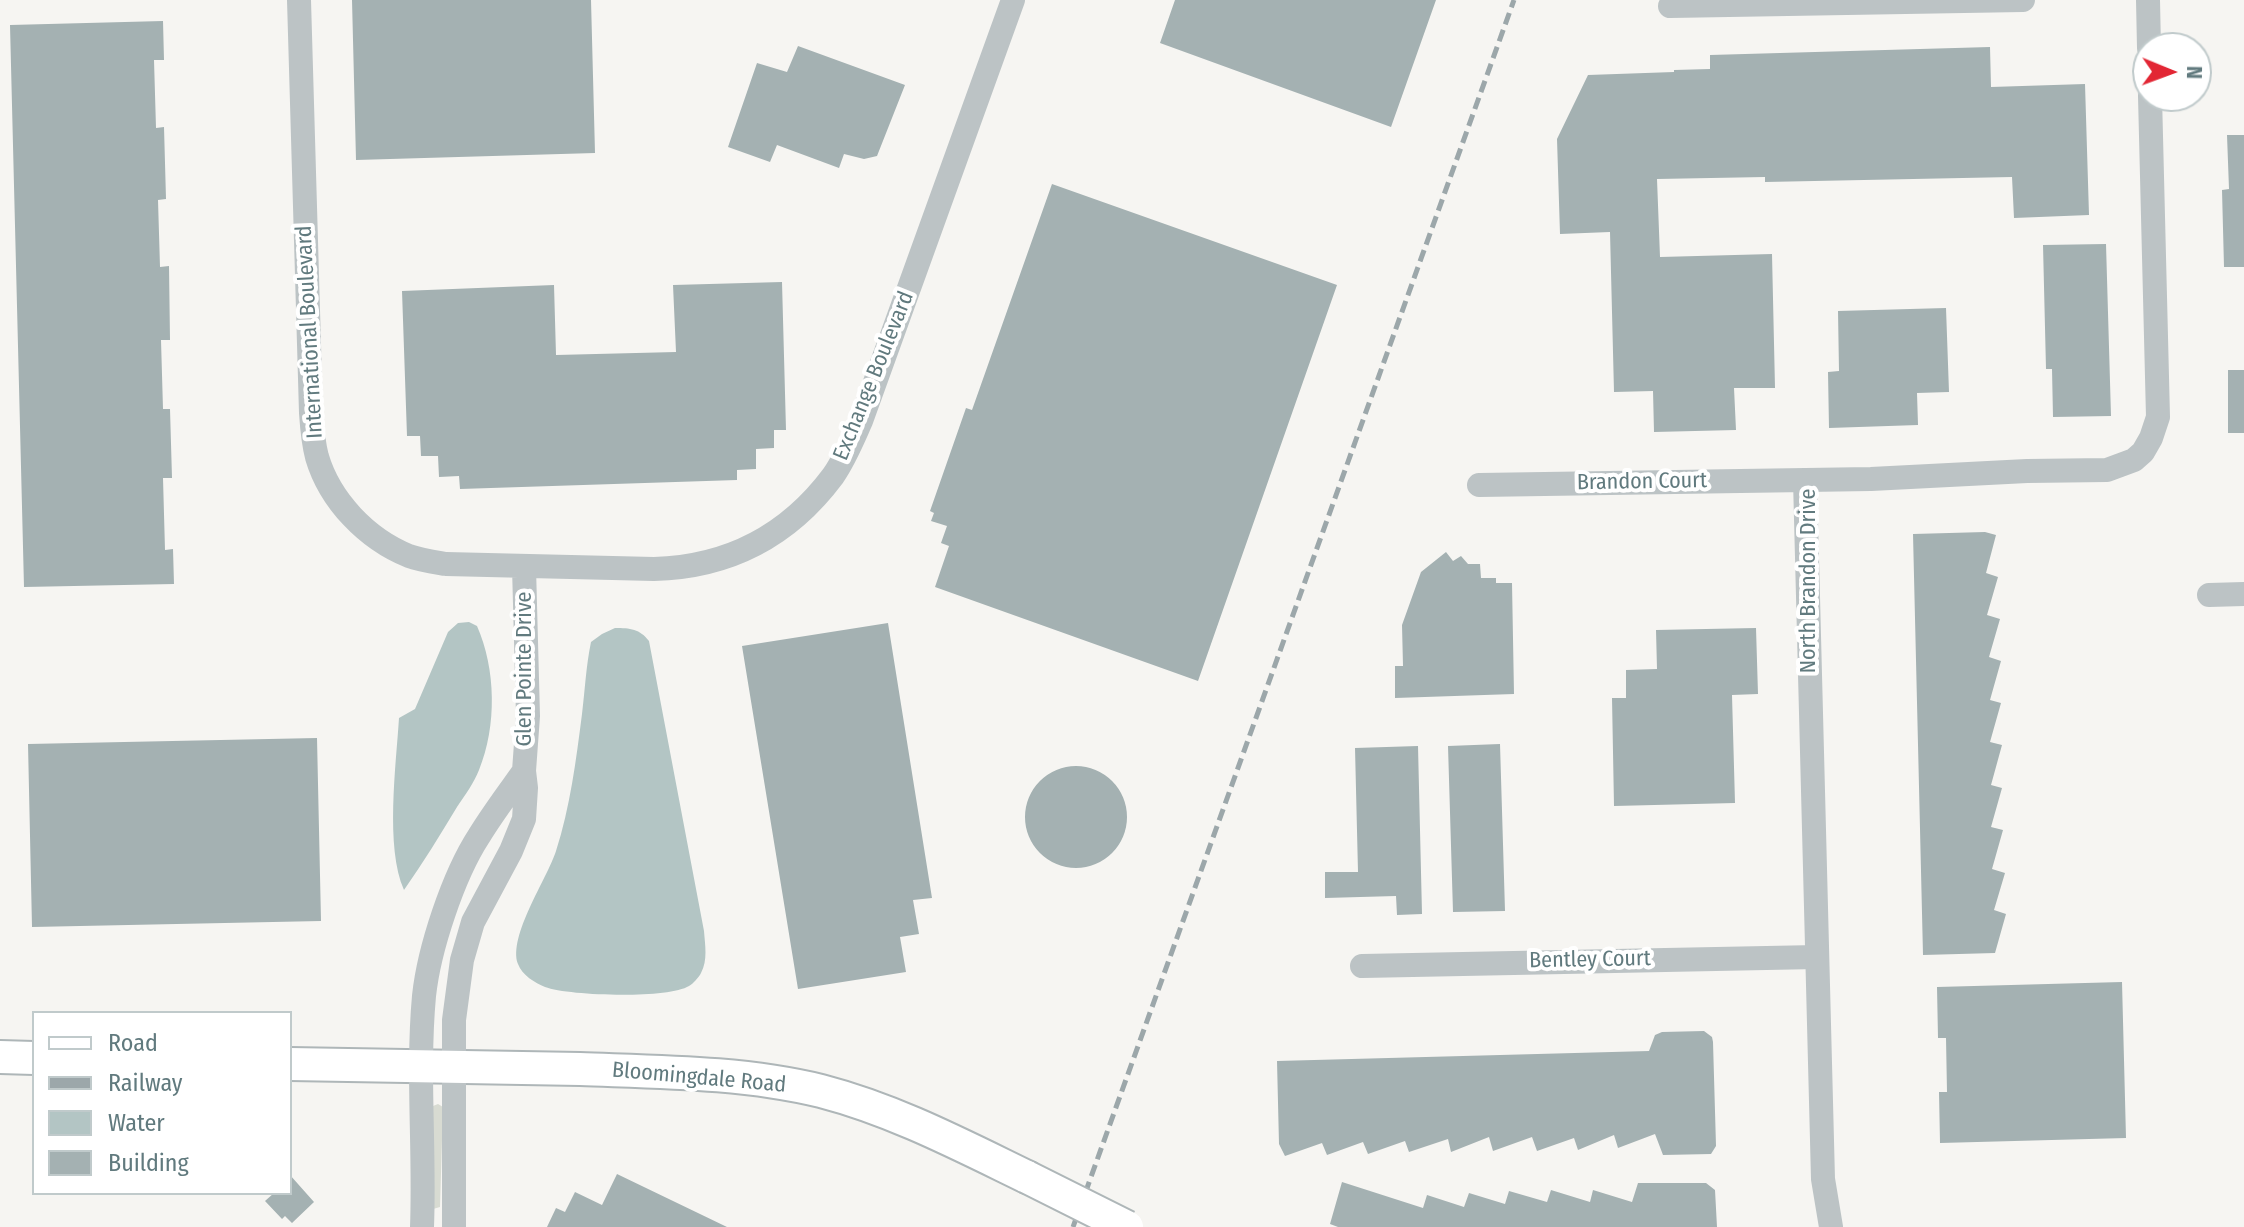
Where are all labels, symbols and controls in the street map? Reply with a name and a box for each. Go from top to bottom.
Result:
north arrow [2132,32,2212,112]
text: N [2181,66,2208,79]
street label: International Boulevard [291,225,329,439]
street label: Exchange Boulevard [828,288,920,464]
street label: Brandon Court [1577,468,1707,496]
street label: North Brandon Drive [1796,489,1822,673]
street label: Glen Pointe Drive [512,592,538,746]
street label: Bentley Court [1529,946,1651,974]
legend [32,1011,292,1195]
text: Road [108,1029,158,1057]
street label: Bloomingdale Road [611,1057,787,1099]
text: Railway [108,1069,183,1097]
text: Water [108,1109,165,1137]
text: Building [108,1149,189,1177]

